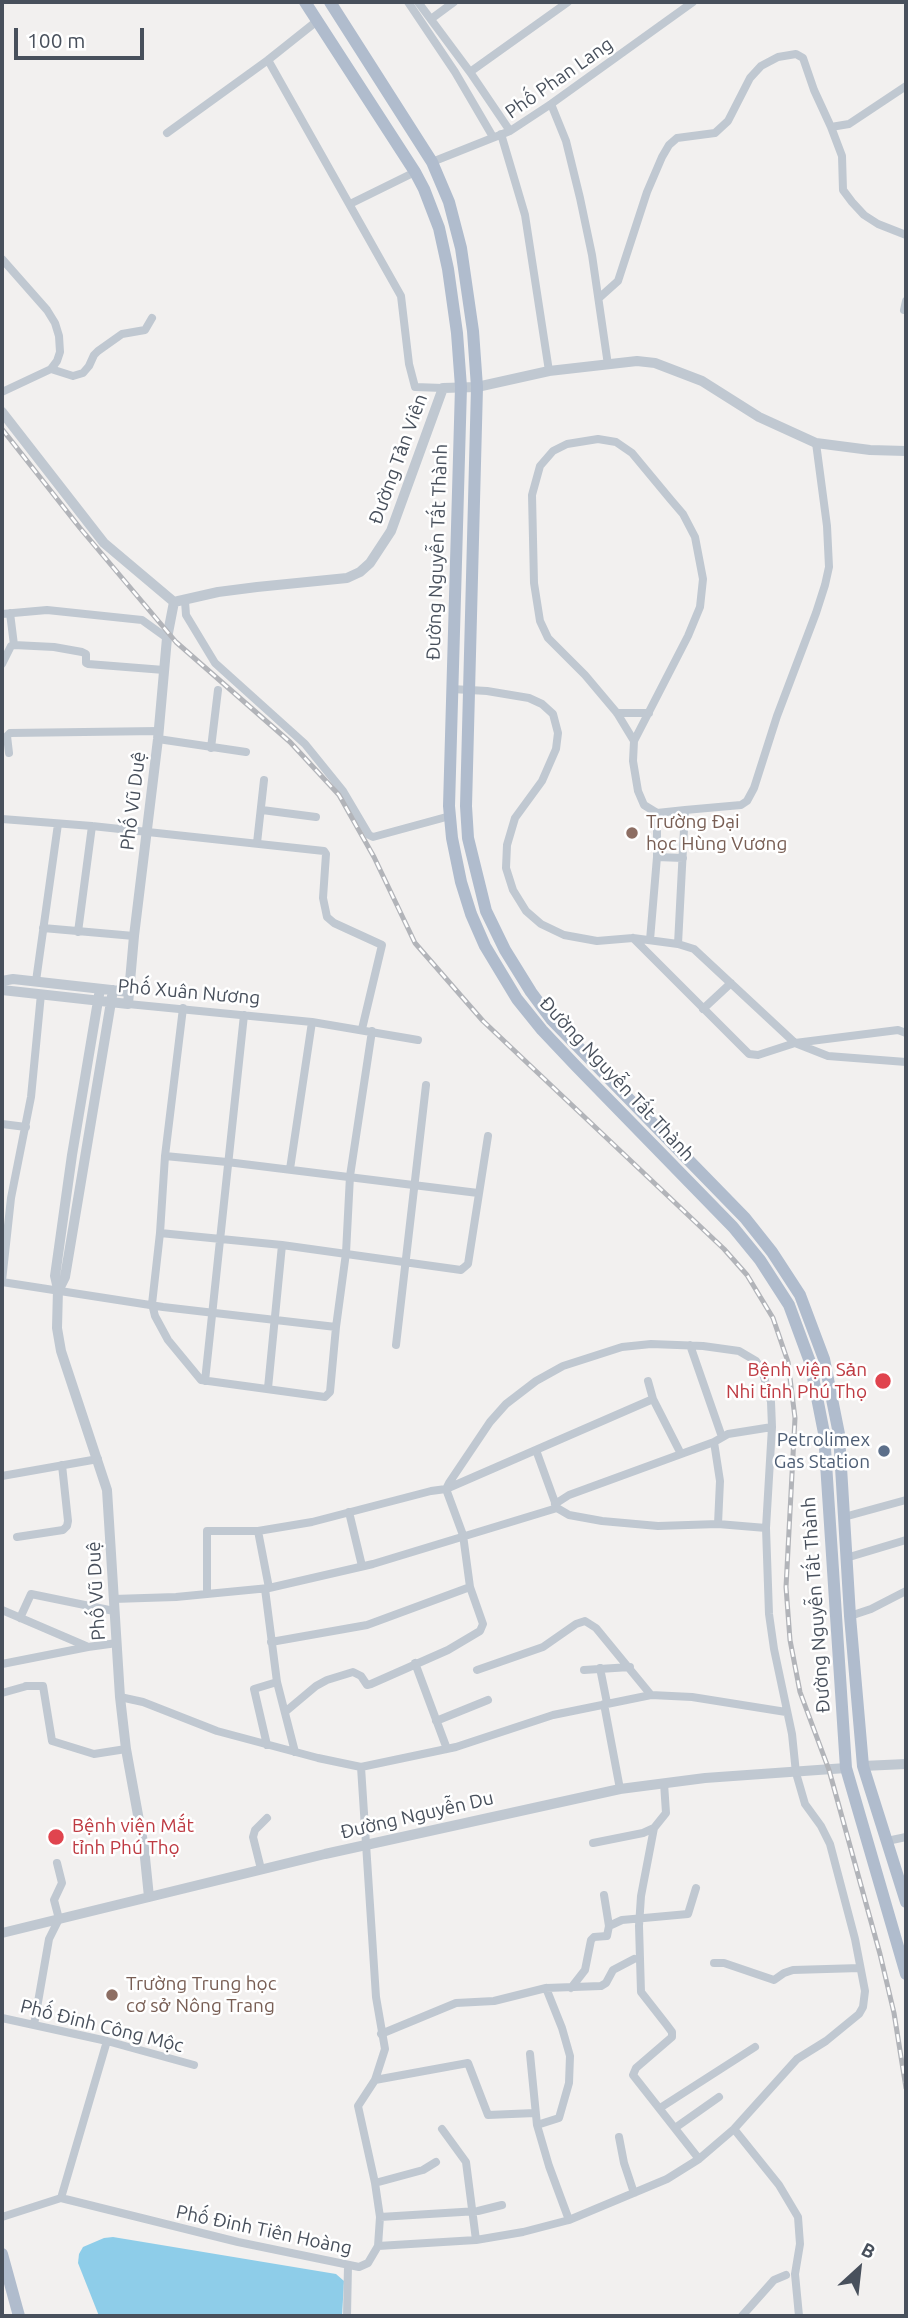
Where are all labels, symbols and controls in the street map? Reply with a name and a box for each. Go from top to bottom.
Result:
scale bar [18,14,147,58]
text: 100 m [27,28,85,52]
street label: Phố Phan Lang [501,33,617,123]
street label: Đường Tản Viên [364,391,432,527]
street label: Đường Nguyễn Tất Thành [422,443,452,661]
street label: Phố Vũ Duệ [116,750,150,852]
place label: Trường Đại học Hùng Vương [646,811,787,855]
marker: Trường Đại học Hùng Vương [624,825,640,841]
street label: Phố Xuân Nương [117,974,261,1010]
street label: Đường Nguyễn Tất Thành [535,992,699,1166]
place label: Bệnh viện Sản Nhi tỉnh Phú Thọ [726,1359,867,1403]
marker: Bệnh viện Sản Nhi tỉnh Phú Thọ [873,1371,893,1391]
place label: Petrolimex Gas Station [774,1429,870,1473]
marker: Petrolimex Gas Station [876,1443,892,1459]
street label: Đường Nguyễn Tất Thành [797,1496,835,1714]
street label: Phố Vũ Duệ [82,1541,110,1641]
street label: Đường Nguyễn Du [338,1786,496,1844]
place label: Bệnh viện Mắt tỉnh Phú Thọ [72,1815,194,1859]
marker: Bệnh viện Mắt tỉnh Phú Thọ [46,1827,66,1847]
place label: Trường Trung học cơ sở Nông Trang [126,1973,277,2017]
marker: Trường Trung học cơ sở Nông Trang [104,1987,120,2003]
street label: Phố Đinh Công Mộc [18,1995,186,2057]
street label: Phố Đinh Tiên Hoàng [174,2200,354,2260]
north arrow [824,2234,894,2304]
text: B [858,2238,879,2263]

